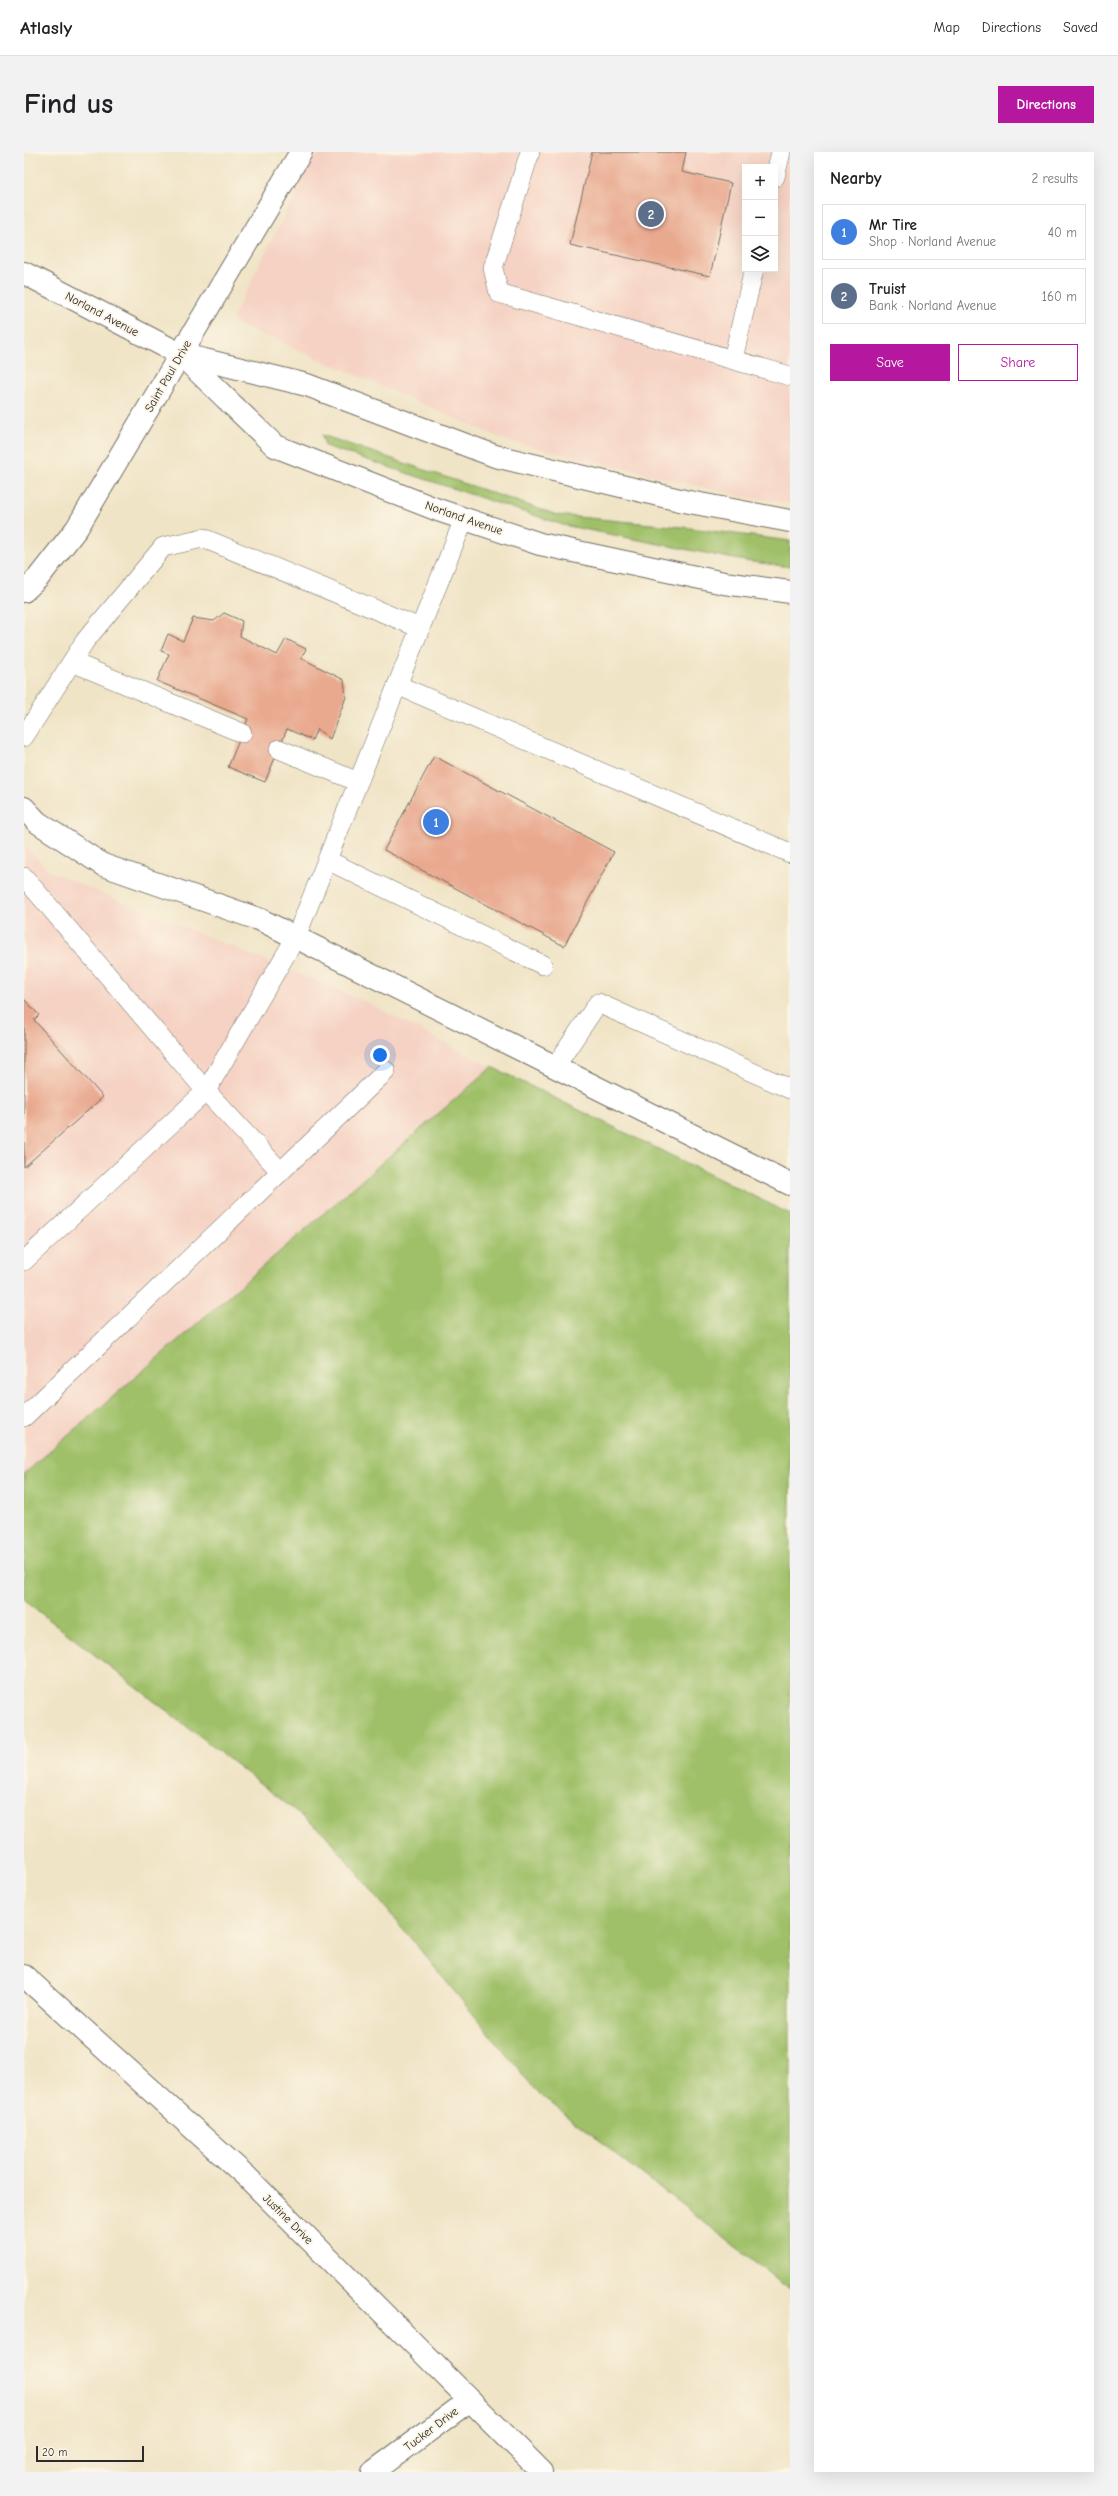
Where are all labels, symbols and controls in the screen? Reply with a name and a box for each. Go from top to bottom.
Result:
text: Atlasly [20,17,72,39]
text: Map [933,19,960,36]
text: Directions [982,19,1041,36]
text: Saved [1063,19,1098,36]
button: Directions [998,86,1094,123]
text: Find us [24,88,113,120]
map controls [742,164,778,272]
button: + [742,164,778,200]
text: Nearby [830,169,881,188]
text: 2 results [1031,171,1078,186]
pin: 2 [638,199,664,229]
button: − [742,200,778,236]
text: Mr Tire [869,216,917,234]
text: 1 [841,225,847,240]
text: 40 m [1048,225,1077,240]
text: Shop · Norland Avenue [869,234,996,249]
button: layers [742,236,778,272]
text: Truist [869,280,906,298]
street label: Norland Avenue [63,289,141,339]
text: 2 [841,289,847,304]
text: 160 m [1042,289,1077,304]
text: Bank · Norland Avenue [869,298,996,313]
street label: Saint Paul Drive [142,338,194,414]
button: Save [830,344,950,381]
button: Share [958,344,1078,381]
street label: Norland Avenue [423,498,505,538]
pin: 1 [423,807,449,837]
your location [370,1045,390,1065]
street label: Justine Drive [260,2191,316,2247]
street label: Tucker Drive [401,2404,461,2454]
scale bar [36,2444,144,2463]
text: 20 m [42,2446,67,2459]

